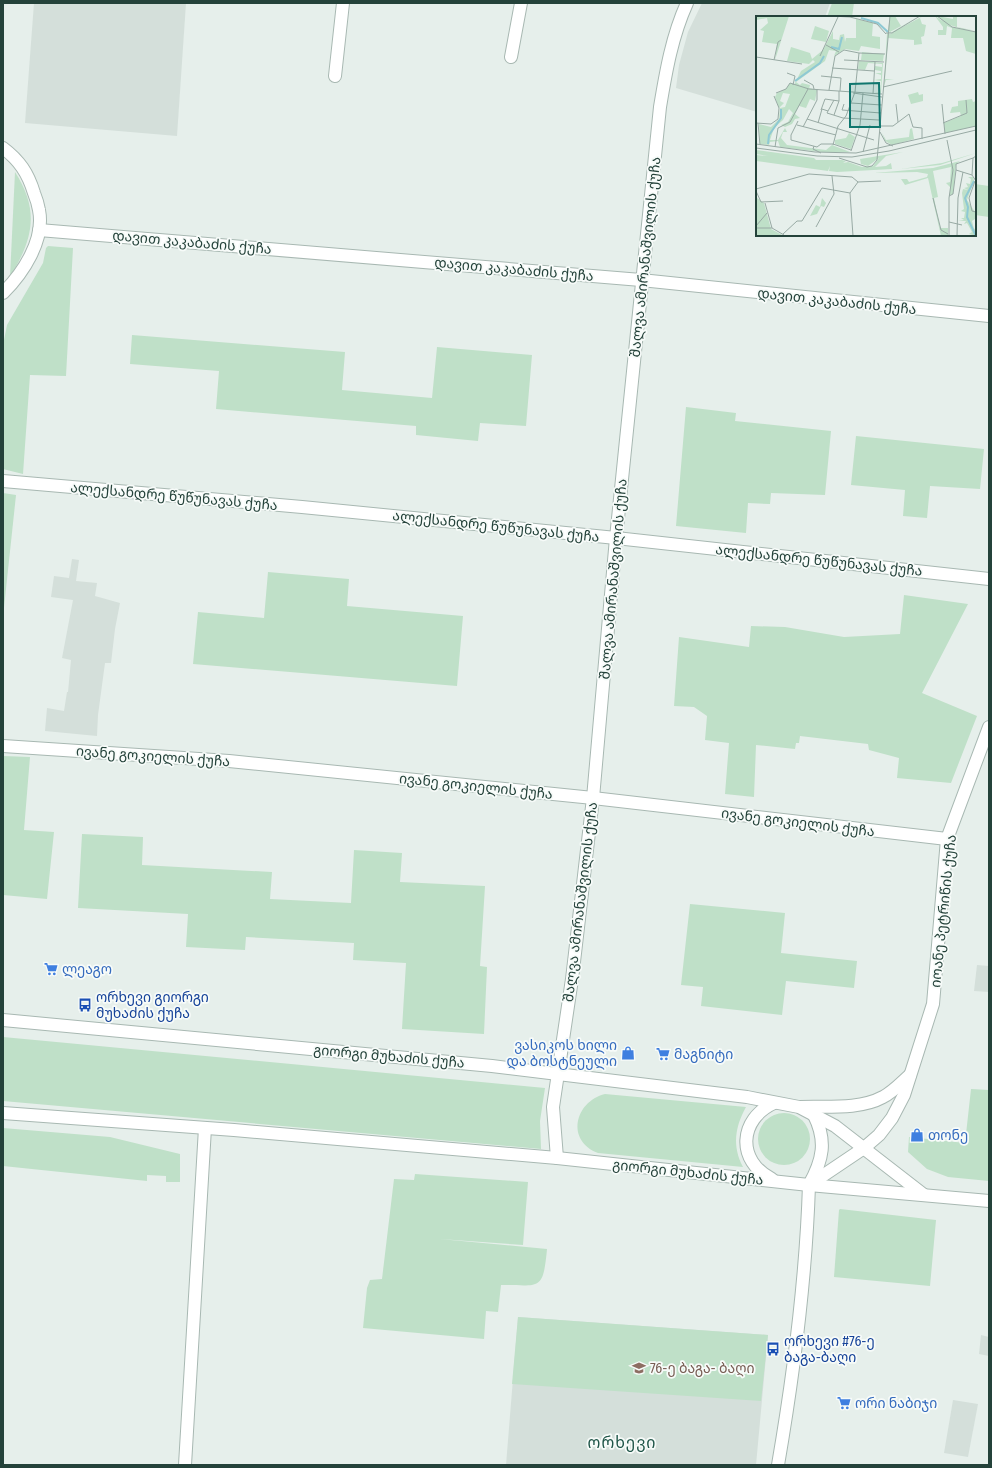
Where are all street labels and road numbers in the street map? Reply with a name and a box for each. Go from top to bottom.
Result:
street label: შალვა ამირანაშვილის ქუჩა [627,156,664,358]
street label: დავით კაკაბაძის ქუჩა [112,227,272,258]
street label: დავით კაკაბაძის ქუჩა [434,254,594,285]
street label: დავით კაკაბაძის ქუჩა [757,285,917,318]
street label: შალვა ამირანაშვილის ქუჩა [596,478,631,680]
street label: ალექსანდრე წუწუნავას ქუჩა [70,479,278,514]
street label: ალექსანდრე წუწუნავას ქუჩა [392,507,600,546]
street label: ალექსანდრე წუწუნავას ქუჩა [715,541,923,580]
street label: ივანე გოკიელის ქუჩა [75,743,231,770]
street label: ივანე გოკიელის ქუჩა [398,770,554,803]
street label: შალვა ამირანაშვილის ქუჩა [560,801,601,1003]
street label: ივანე გოკიელის ქუჩა [720,805,876,840]
street label: იოანე პეტრიწის ქუჩა [927,834,960,988]
street label: გიორგი მუხაძის ქუჩა [313,1041,465,1072]
street label: გიორგი მუხაძის ქუჩა [612,1156,764,1189]

